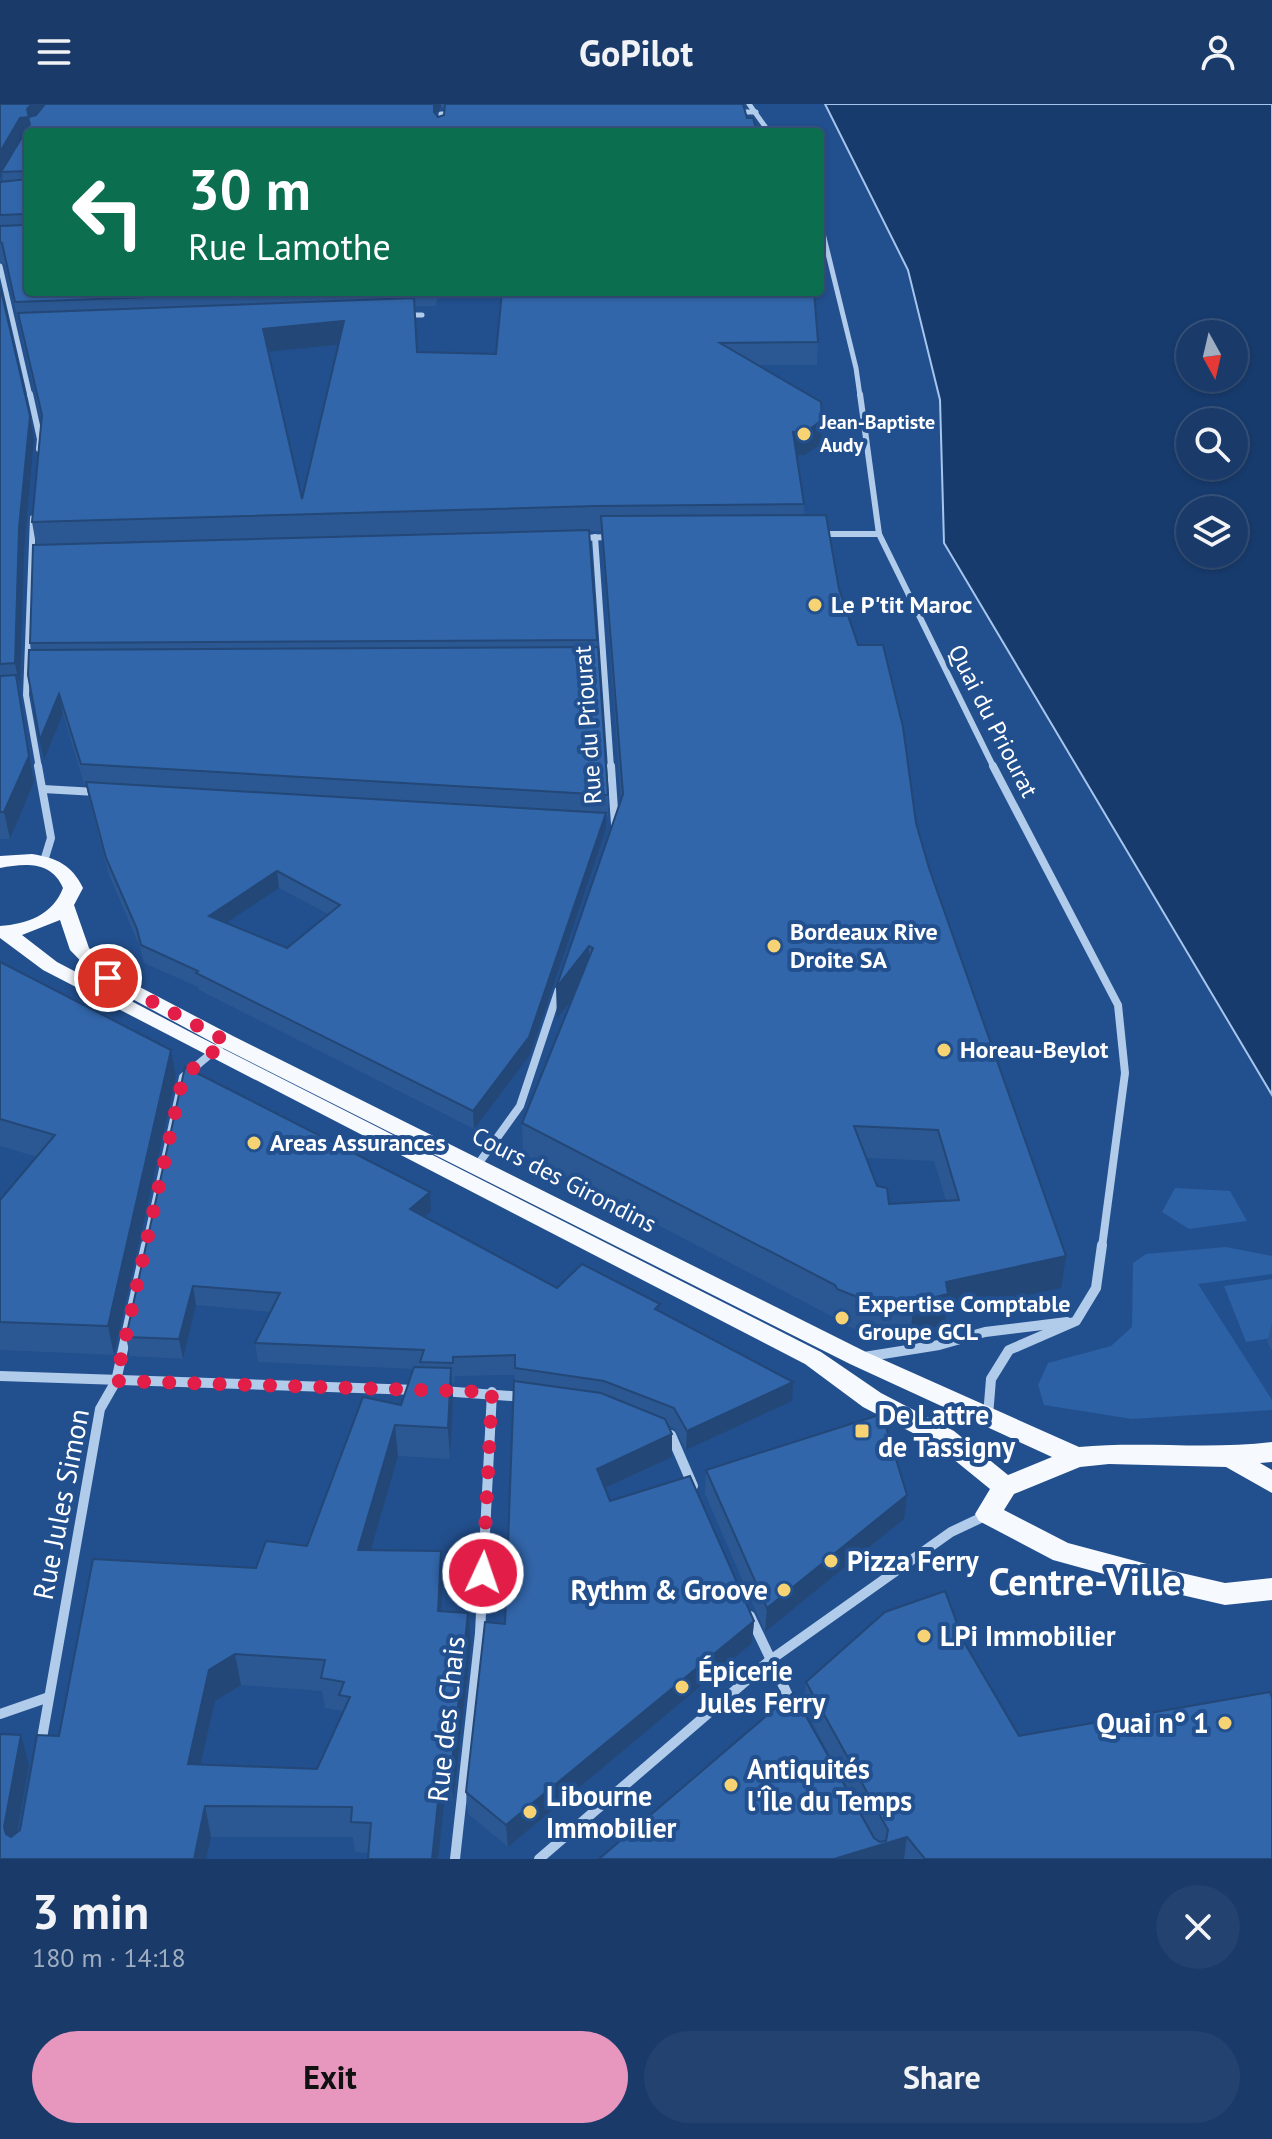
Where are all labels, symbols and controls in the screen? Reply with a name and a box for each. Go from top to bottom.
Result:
text: GoPilot [579,29,693,76]
icon: menu [32,30,76,74]
icon: person [1196,30,1240,74]
text: 30 m [188,153,311,225]
icon: left [56,160,160,264]
text: Rue Lamothe [188,223,391,270]
north arrow [1176,320,1248,392]
map controls [1176,320,1248,568]
button: search [1176,408,1248,480]
place label: Jean-Baptiste Audy [819,409,935,458]
marker: Jean-Baptiste Audy [795,425,813,443]
button: layers [1176,496,1248,568]
place label: Le P'tit Maroc [831,589,972,620]
marker: Le P'tit Maroc [806,596,824,614]
street label: Quai du Priourat [942,639,1045,802]
street label: Rue du Priourat [566,645,609,805]
place label: Bordeaux Rive Droite SA [790,916,938,975]
marker: Bordeaux Rive Droite SA [765,937,783,955]
pin [74,944,142,1012]
icon: arrive [86,956,130,1000]
place label: Horeau-Beylot [960,1034,1109,1065]
marker: Horeau-Beylot [935,1041,953,1059]
street label: Cours des Girondins [467,1120,662,1239]
place label: Areas Assurances [270,1127,446,1158]
marker: Areas Assurances [245,1134,263,1152]
place label: Expertise Comptable Groupe GCL [858,1288,1070,1347]
marker: Expertise Comptable Groupe GCL [833,1309,851,1327]
place label: De Lattre de Tassigny [878,1396,1016,1465]
street label: Rue Jules Simon [24,1405,97,1602]
marker: De Lattre de Tassigny [853,1422,871,1440]
position arrow [441,1531,525,1615]
place label: Pizza Ferry [847,1542,979,1579]
marker: Pizza Ferry [822,1552,840,1570]
district label: Centre-Ville [988,1556,1182,1605]
place label: Rythm & Groove [571,1571,768,1608]
marker: Rythm & Groove [775,1581,793,1599]
place label: LPi Immobilier [940,1617,1116,1654]
marker: LPi Immobilier [915,1627,933,1645]
street label: Rue des Chais [418,1634,473,1804]
place label: Épicerie Jules Ferry [697,1652,826,1721]
marker: Épicerie Jules Ferry [673,1678,691,1696]
place label: Quai n° 1 [1096,1704,1209,1741]
marker: Quai n° 1 [1216,1714,1234,1732]
place label: Antiquités l'Île du Temps [747,1750,912,1819]
marker: Antiquités l'Île du Temps [722,1776,740,1794]
place label: Libourne Immobilier [546,1777,677,1846]
marker: Libourne Immobilier [521,1803,539,1821]
text: 3 min [32,1880,149,1942]
button: close [1156,1885,1240,1969]
text: 180 m · 14:18 [32,1941,186,1974]
button: Exit [32,2031,628,2123]
button: Share [644,2031,1240,2123]

